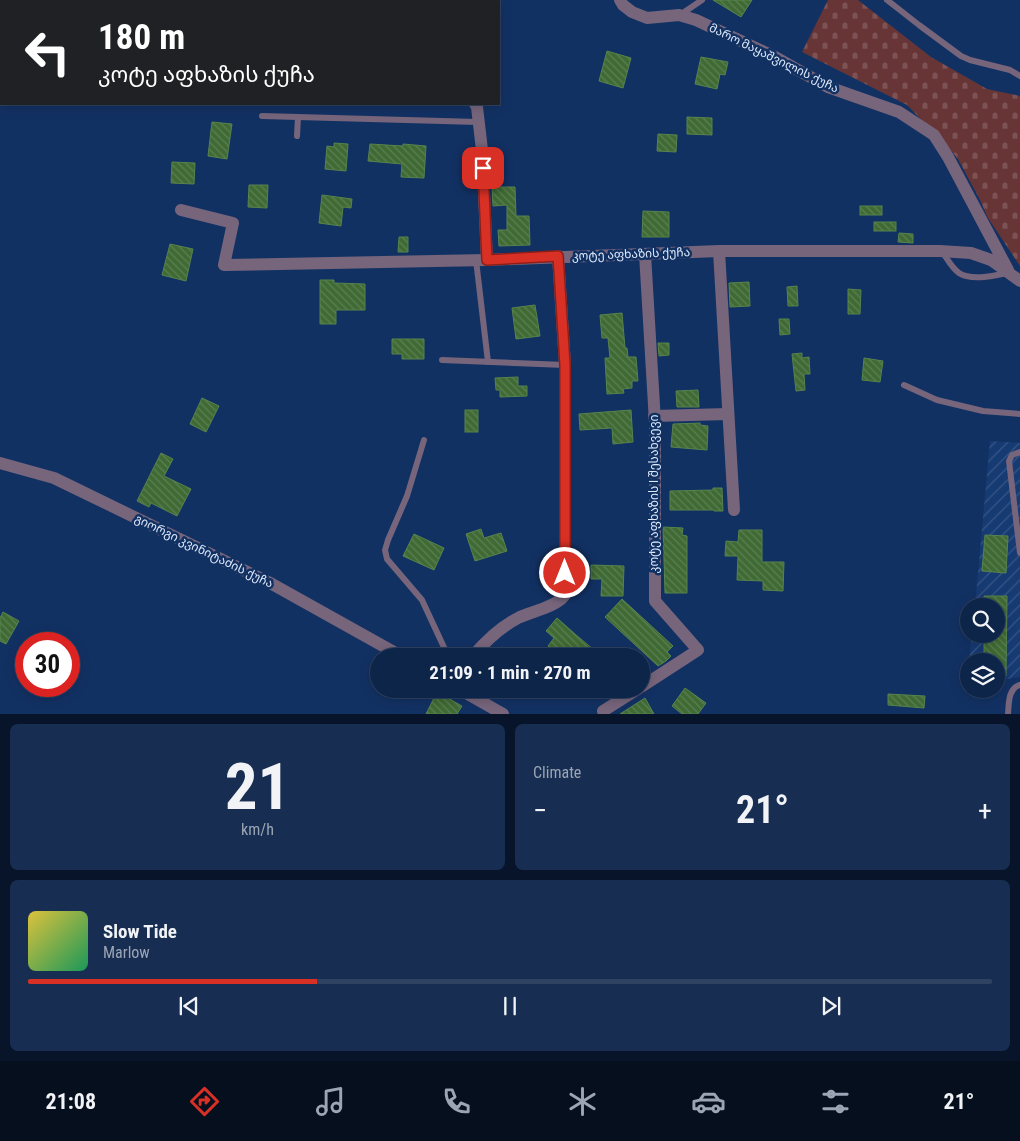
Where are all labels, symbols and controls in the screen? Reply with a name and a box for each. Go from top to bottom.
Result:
text: 180 m [98,17,185,58]
icon: left [15,20,80,85]
street label: მარო მაყაშვილის ქუჩა [707,21,841,96]
text: კოტე აფხაზის ქუჩა [98,62,315,87]
pin [462,147,504,189]
icon: arrive [469,154,497,182]
street label: კოტე აფხაზის ქუჩა [572,245,690,263]
street label: კოტე აფხაზის I შესახვევი [647,415,661,573]
street label: გიორგი კვინიტაძის ქუჩა [133,511,275,591]
position arrow [538,546,590,598]
map controls [960,598,1005,698]
button: search [960,598,1005,643]
speed limit sign: 30 [15,632,80,697]
button: layers [960,653,1005,698]
text: 21:09 · 1 min · 270 m [429,661,591,684]
text: 21 [225,749,290,825]
text: Climate [533,763,581,782]
text: 21° [736,788,789,832]
text: − [533,794,547,827]
text: + [978,794,992,827]
text: km/h [241,820,274,839]
text: Slow Tide [103,920,177,943]
text: Marlow [103,943,150,962]
icon: previous [175,992,203,1020]
icon: pause [496,992,524,1020]
icon: next [817,992,845,1020]
icon: directions [187,1084,222,1119]
icon: music [313,1084,348,1119]
icon: phone [439,1084,474,1119]
icon: climate [565,1084,600,1119]
icon: car [691,1084,726,1119]
icon: filters [818,1084,853,1119]
text: 21:08 [46,1089,96,1114]
text: 21° [944,1089,974,1114]

